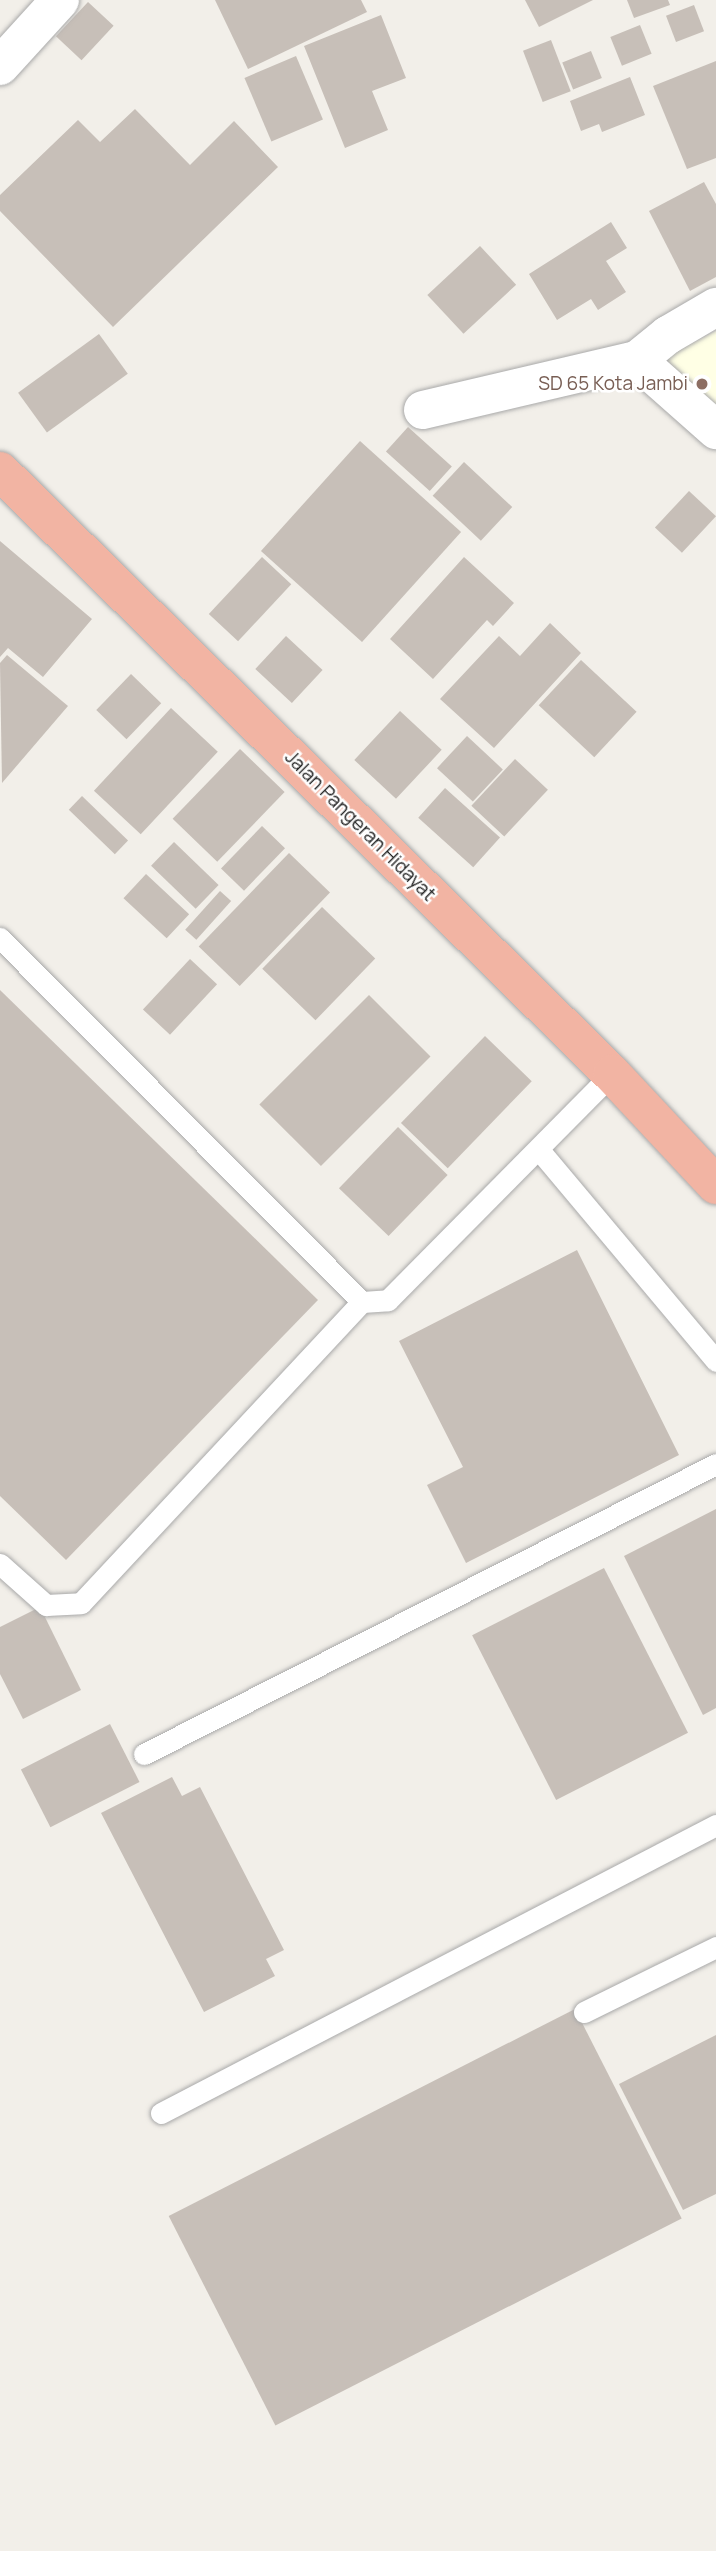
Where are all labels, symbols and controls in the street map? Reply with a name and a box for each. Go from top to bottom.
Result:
place label: SD 65 Kota Jambi [538,373,688,395]
marker: SD 65 Kota Jambi [694,376,710,392]
street label: Jalan Pangeran Hidayat [280,746,440,906]

